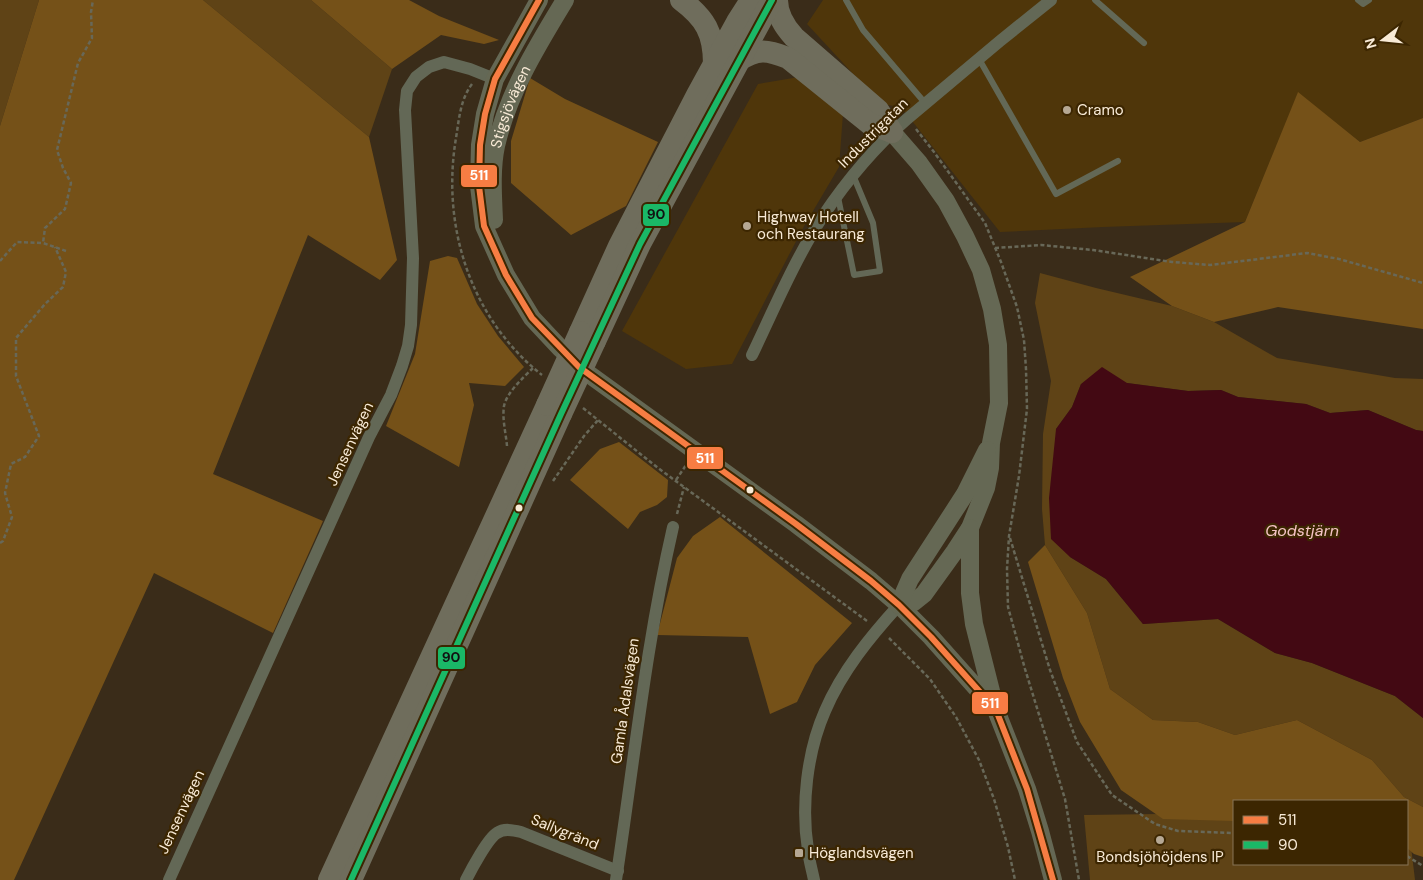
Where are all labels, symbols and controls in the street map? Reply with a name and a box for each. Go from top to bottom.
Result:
north arrow [1358,15,1408,65]
text: N [1360,36,1381,51]
street label: Stigsjövägen [486,62,535,150]
street label: Industrigatan [834,94,912,172]
place label: Cramo [1077,100,1124,120]
marker: Cramo [1061,104,1073,116]
line badge: 511 [460,164,498,188]
text: 511 [470,166,488,184]
line badge: 90 [642,203,670,227]
text: 90 [647,205,666,223]
place label: Highway Hotell och Restaurang [757,207,865,244]
marker: Highway Hotell och Restaurang [741,220,753,232]
street label: Jensenvägen [322,399,378,489]
line badge: 511 [686,446,724,470]
text: 511 [696,449,714,467]
unlabelled marker [745,485,755,495]
unlabelled marker [514,503,524,513]
water label: Godstjärn [1265,520,1339,541]
street label: Gamla Ådalsvägen [606,637,644,765]
line badge: 90 [437,646,466,670]
text: 90 [442,648,461,666]
line badge: 511 [971,691,1009,715]
text: 511 [981,694,999,712]
street label: Jensenvägen [153,767,209,857]
legend [1233,800,1408,865]
street label: Sallygränd [528,809,602,855]
text: 511 [1278,810,1297,830]
marker: Bondsjöhöjdens IP [1154,834,1166,846]
text: 90 [1278,835,1298,855]
place label: Höglandsvägen [809,843,914,863]
marker: Höglandsvägen [793,847,805,859]
place label: Bondsjöhöjdens IP [1096,847,1224,867]

